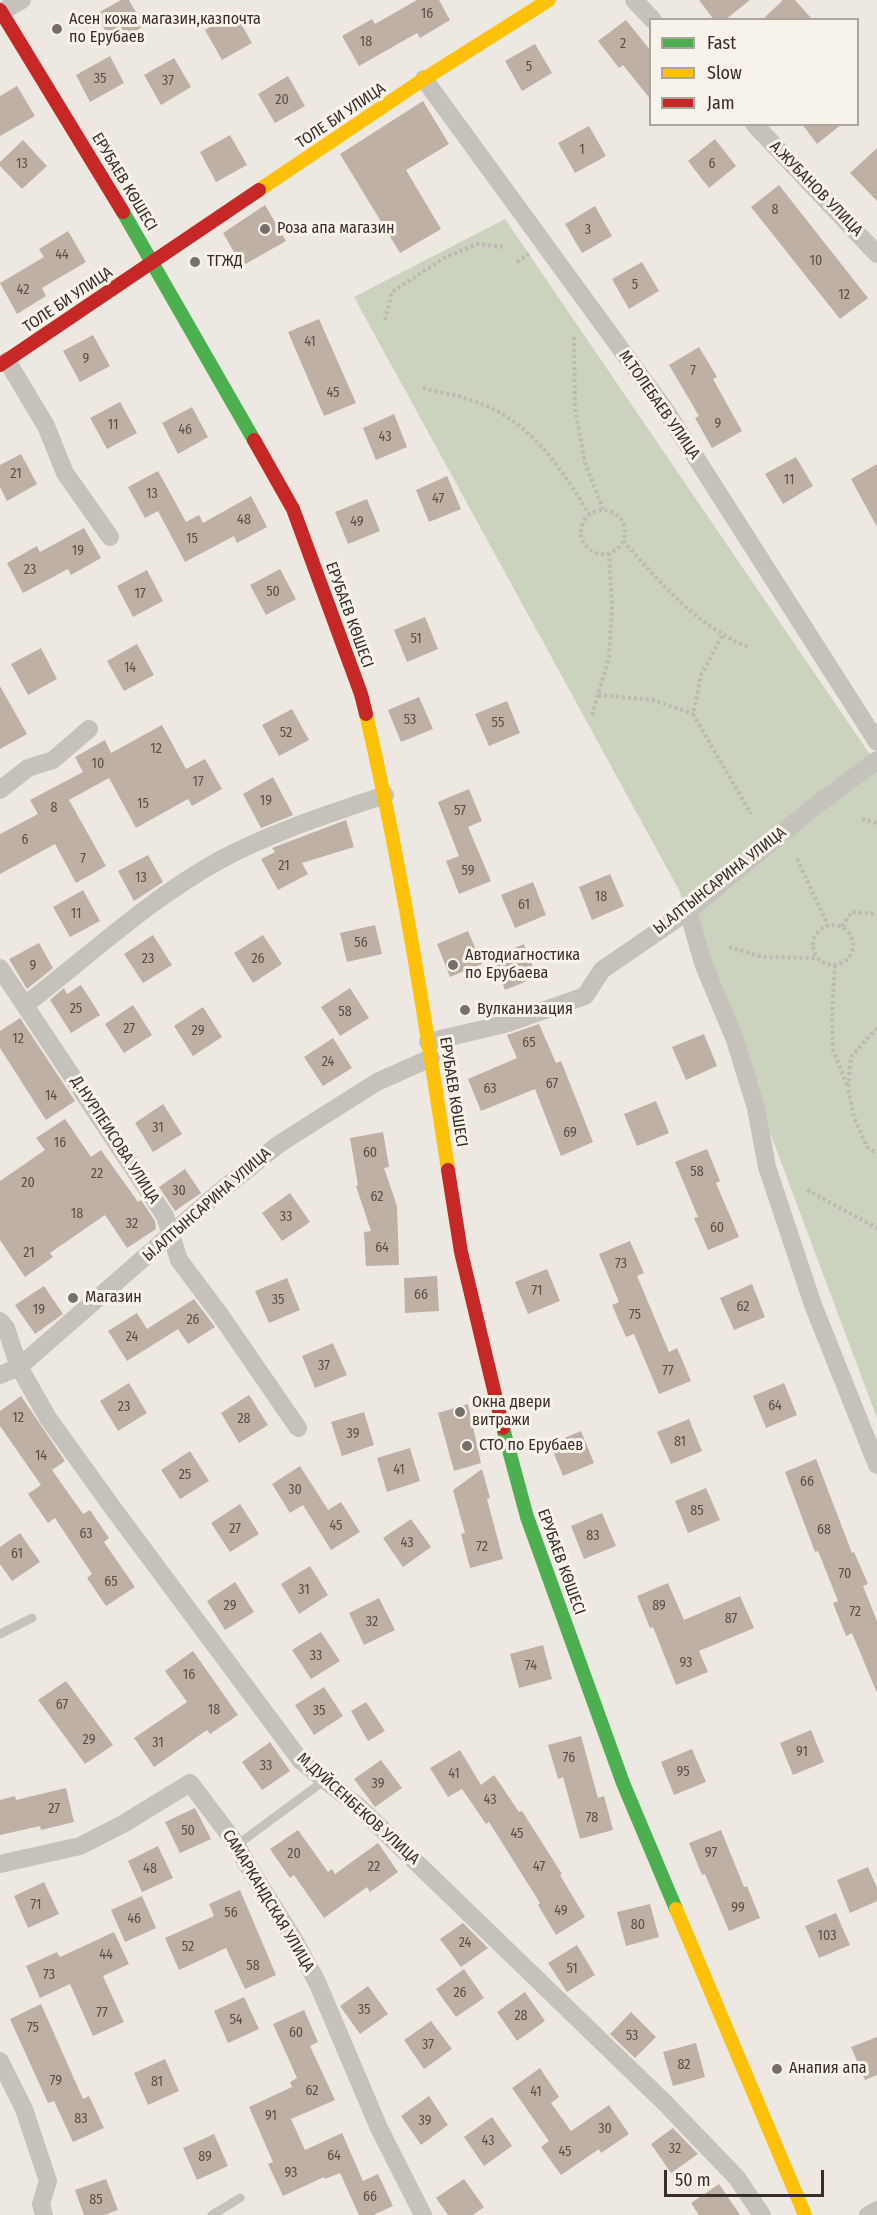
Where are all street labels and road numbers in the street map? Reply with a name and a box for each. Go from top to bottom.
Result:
street label: ТОЛЕ БИ УЛИЦА [293,79,389,153]
street label: ЕРУБАЕВ КӨШЕСІ [87,129,161,235]
street label: А.ЖУБАНОВ УЛИЦА [766,137,866,241]
street label: ТОЛЕ БИ УЛИЦА [20,263,116,337]
street label: М.ТОЛЕБАЕВ УЛИЦА [614,347,704,463]
street label: ЕРУБАЕВ КӨШЕСІ [321,559,377,671]
street label: Ы.АЛТЫНСАРИНА УЛИЦА [650,823,790,939]
street label: ЕРУБАЕВ КӨШЕСІ [435,1036,471,1148]
street label: Д.НУРПЕИСОВА УЛИЦА [67,1073,163,1207]
street label: Ы.АЛТЫНСАРИНА УЛИЦА [139,1144,275,1266]
street label: ЕРУБАЕВ КӨШЕСІ [533,1506,589,1618]
street label: М.ДУЙСЕНБЕКОВ УЛИЦА [293,1749,423,1869]
street label: САМАРКАНДСКАЯ УЛИЦА [218,1826,318,1976]

